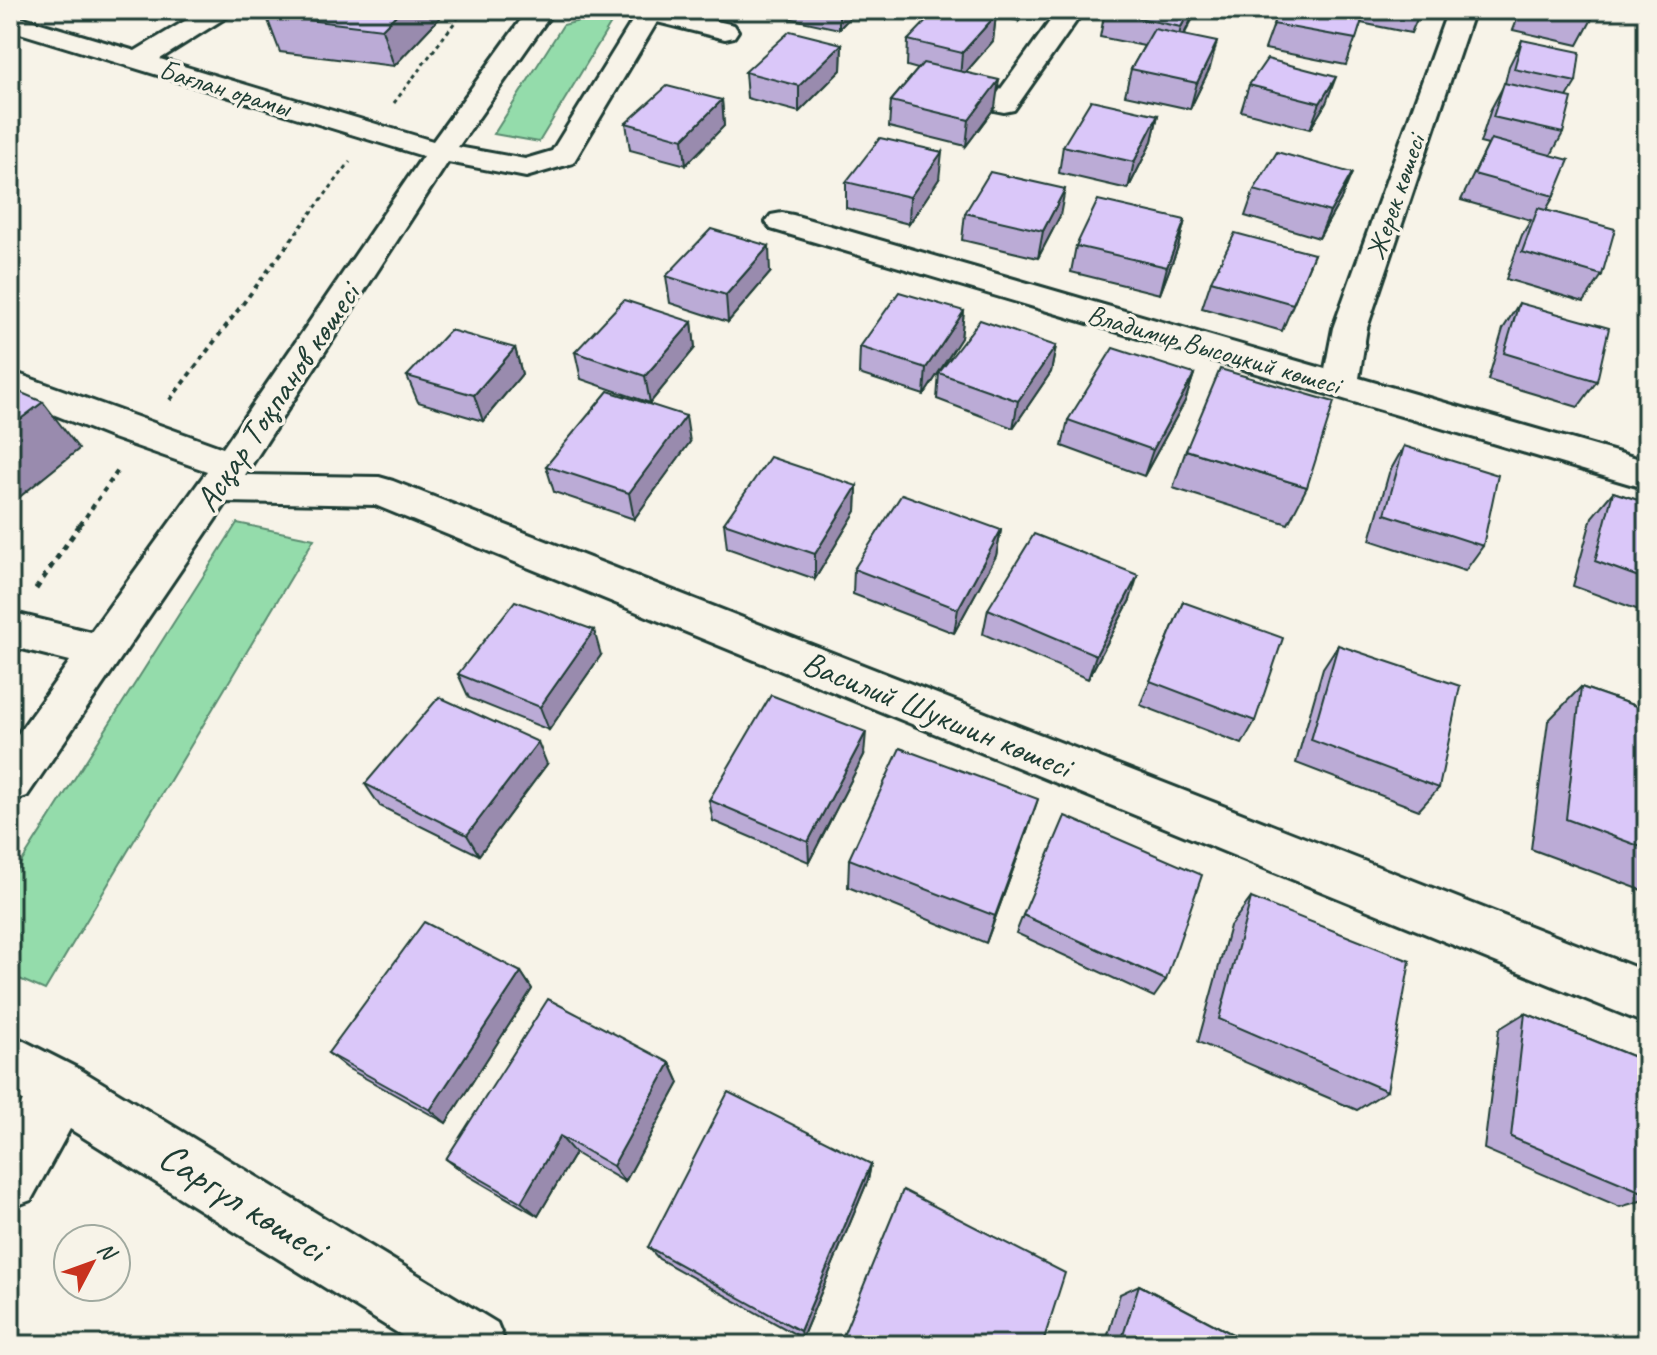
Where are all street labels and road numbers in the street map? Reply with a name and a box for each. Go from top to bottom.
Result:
street label: Бағлан орамы [155,52,297,125]
street label: Жерек көшесі [1357,126,1434,264]
street label: Асқар Тоқпанов көшесі [185,272,371,519]
street label: Владимир Высоцкий көшесі [1084,296,1348,403]
street label: Василий Шукшин көшесі [796,641,1081,789]
street label: Саргүл көшесі [150,1131,340,1276]

